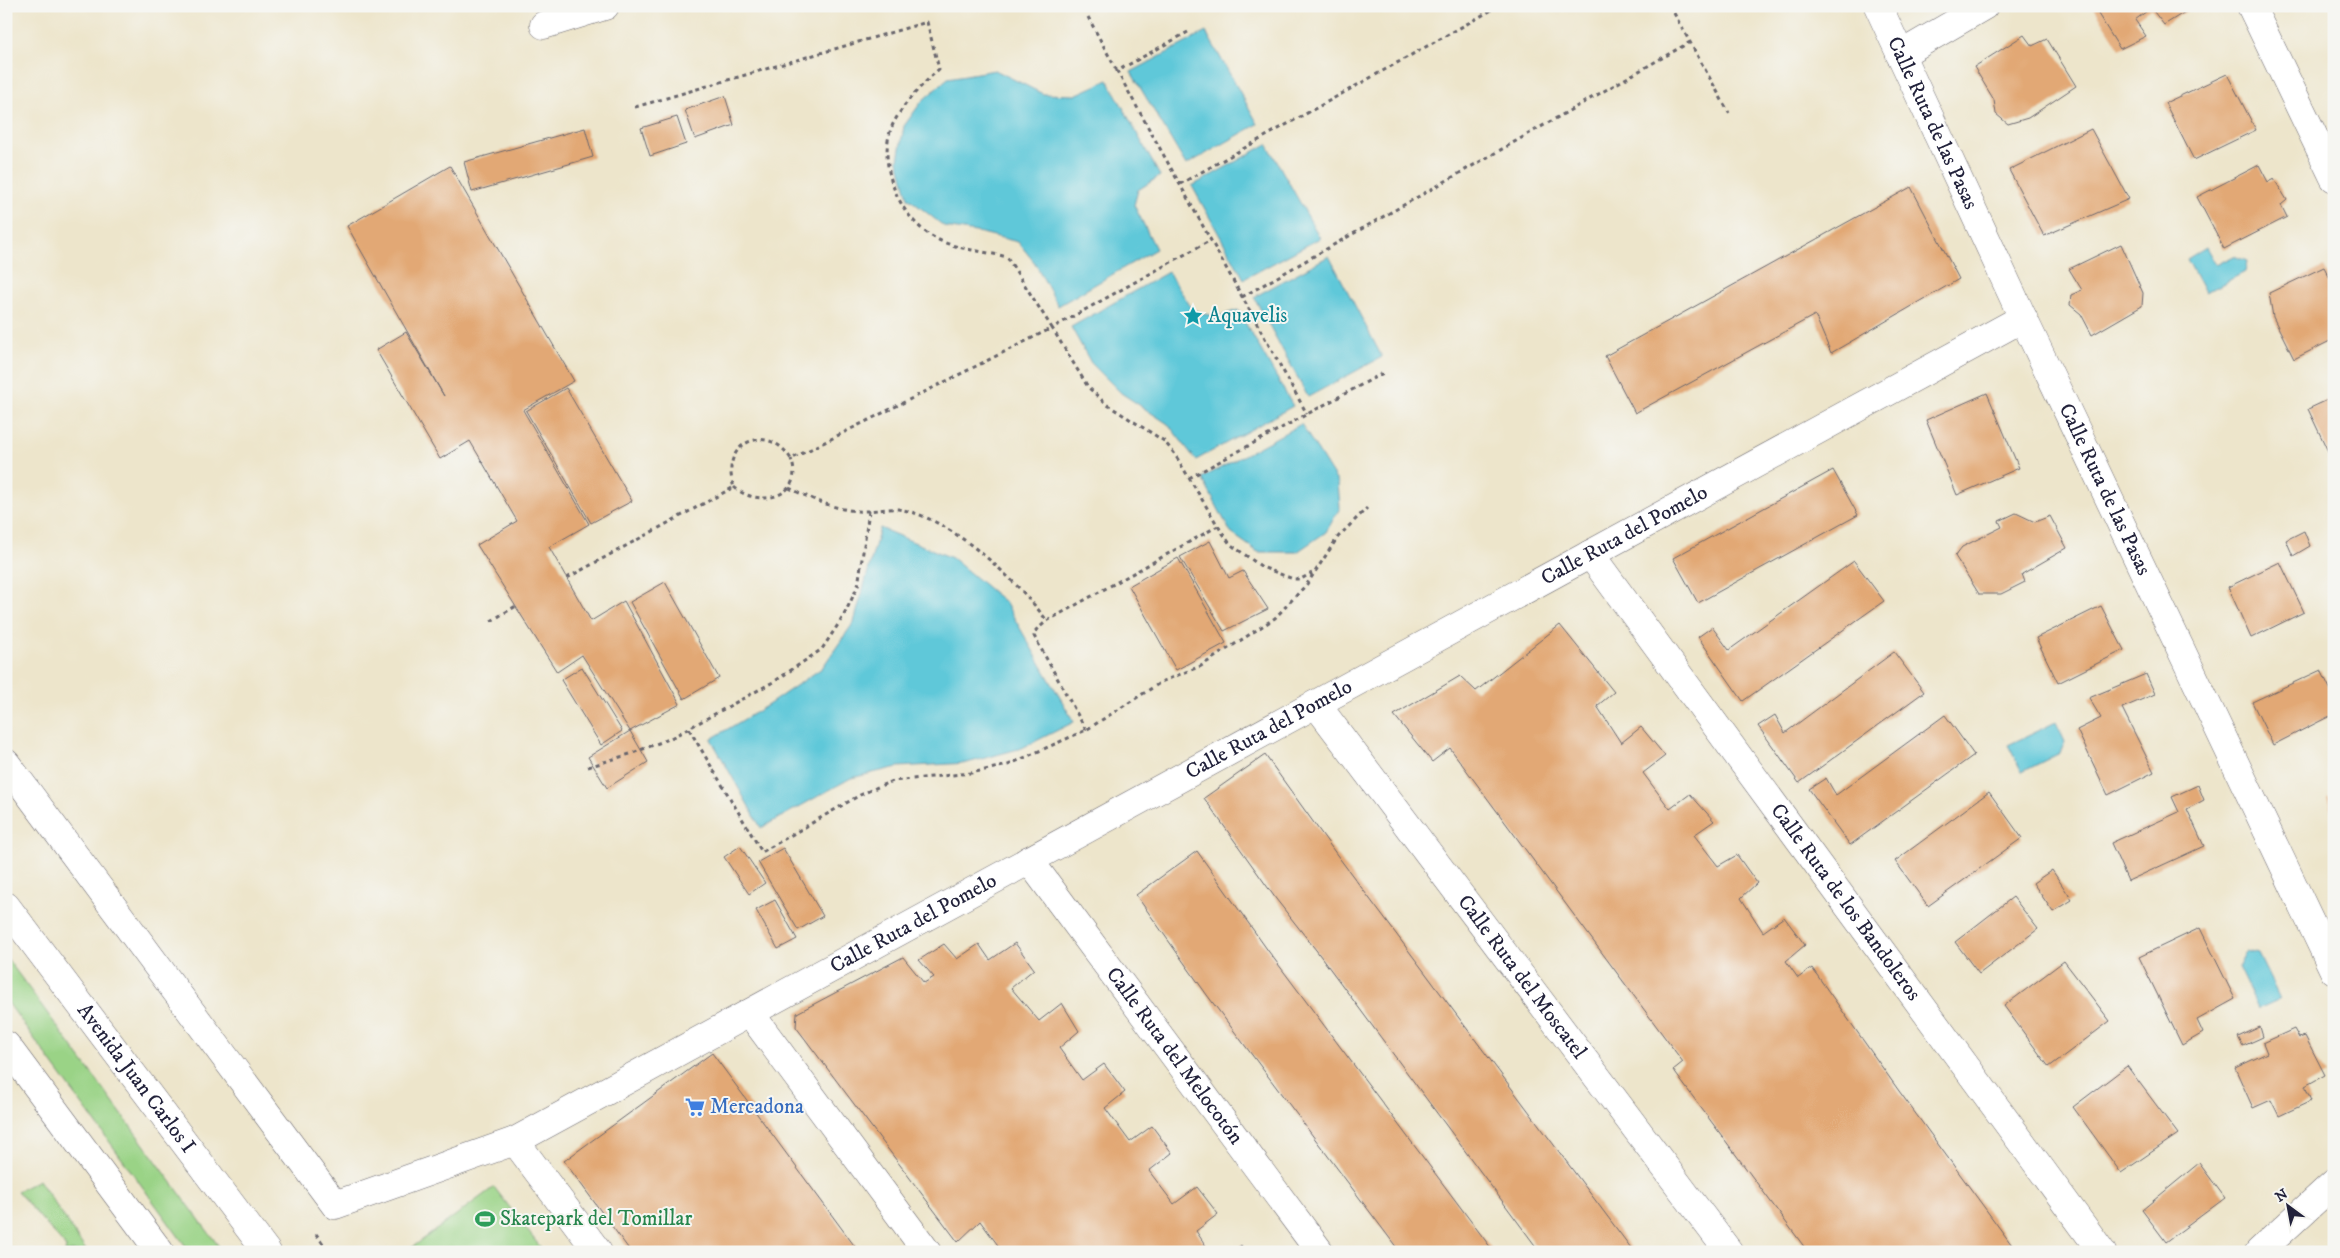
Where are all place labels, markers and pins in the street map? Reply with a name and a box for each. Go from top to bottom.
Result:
place label: Aquavelis [1208,303,1287,329]
place icon: Aquavelis [1182,305,1204,327]
place label: Mercadona [710,1094,804,1120]
supermarket icon: Mercadona [684,1096,706,1118]
place label: Skatepark del Tomillar [500,1206,692,1232]
sports icon: Skatepark del Tomillar [474,1208,496,1230]

